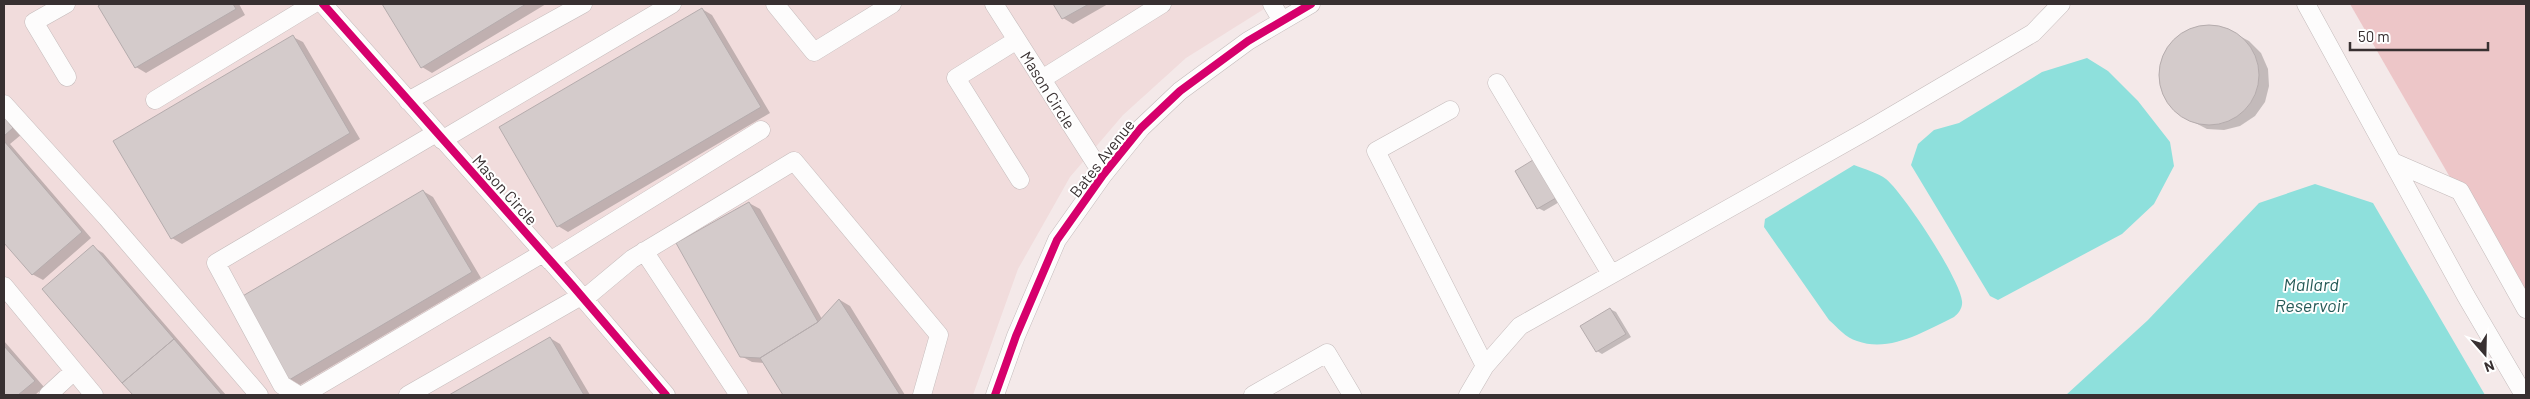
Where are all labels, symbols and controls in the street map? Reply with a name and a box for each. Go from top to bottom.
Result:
scale bar [2350,20,2488,52]
text: 50 m [2358,27,2390,45]
street label: Mason Circle [1017,47,1080,132]
street label: Bates Avenue [1065,115,1138,200]
street label: Mason Circle [469,151,542,229]
water label: Mallard Reservoir [2275,273,2348,316]
north arrow [2460,329,2510,379]
text: N [2482,357,2497,376]

